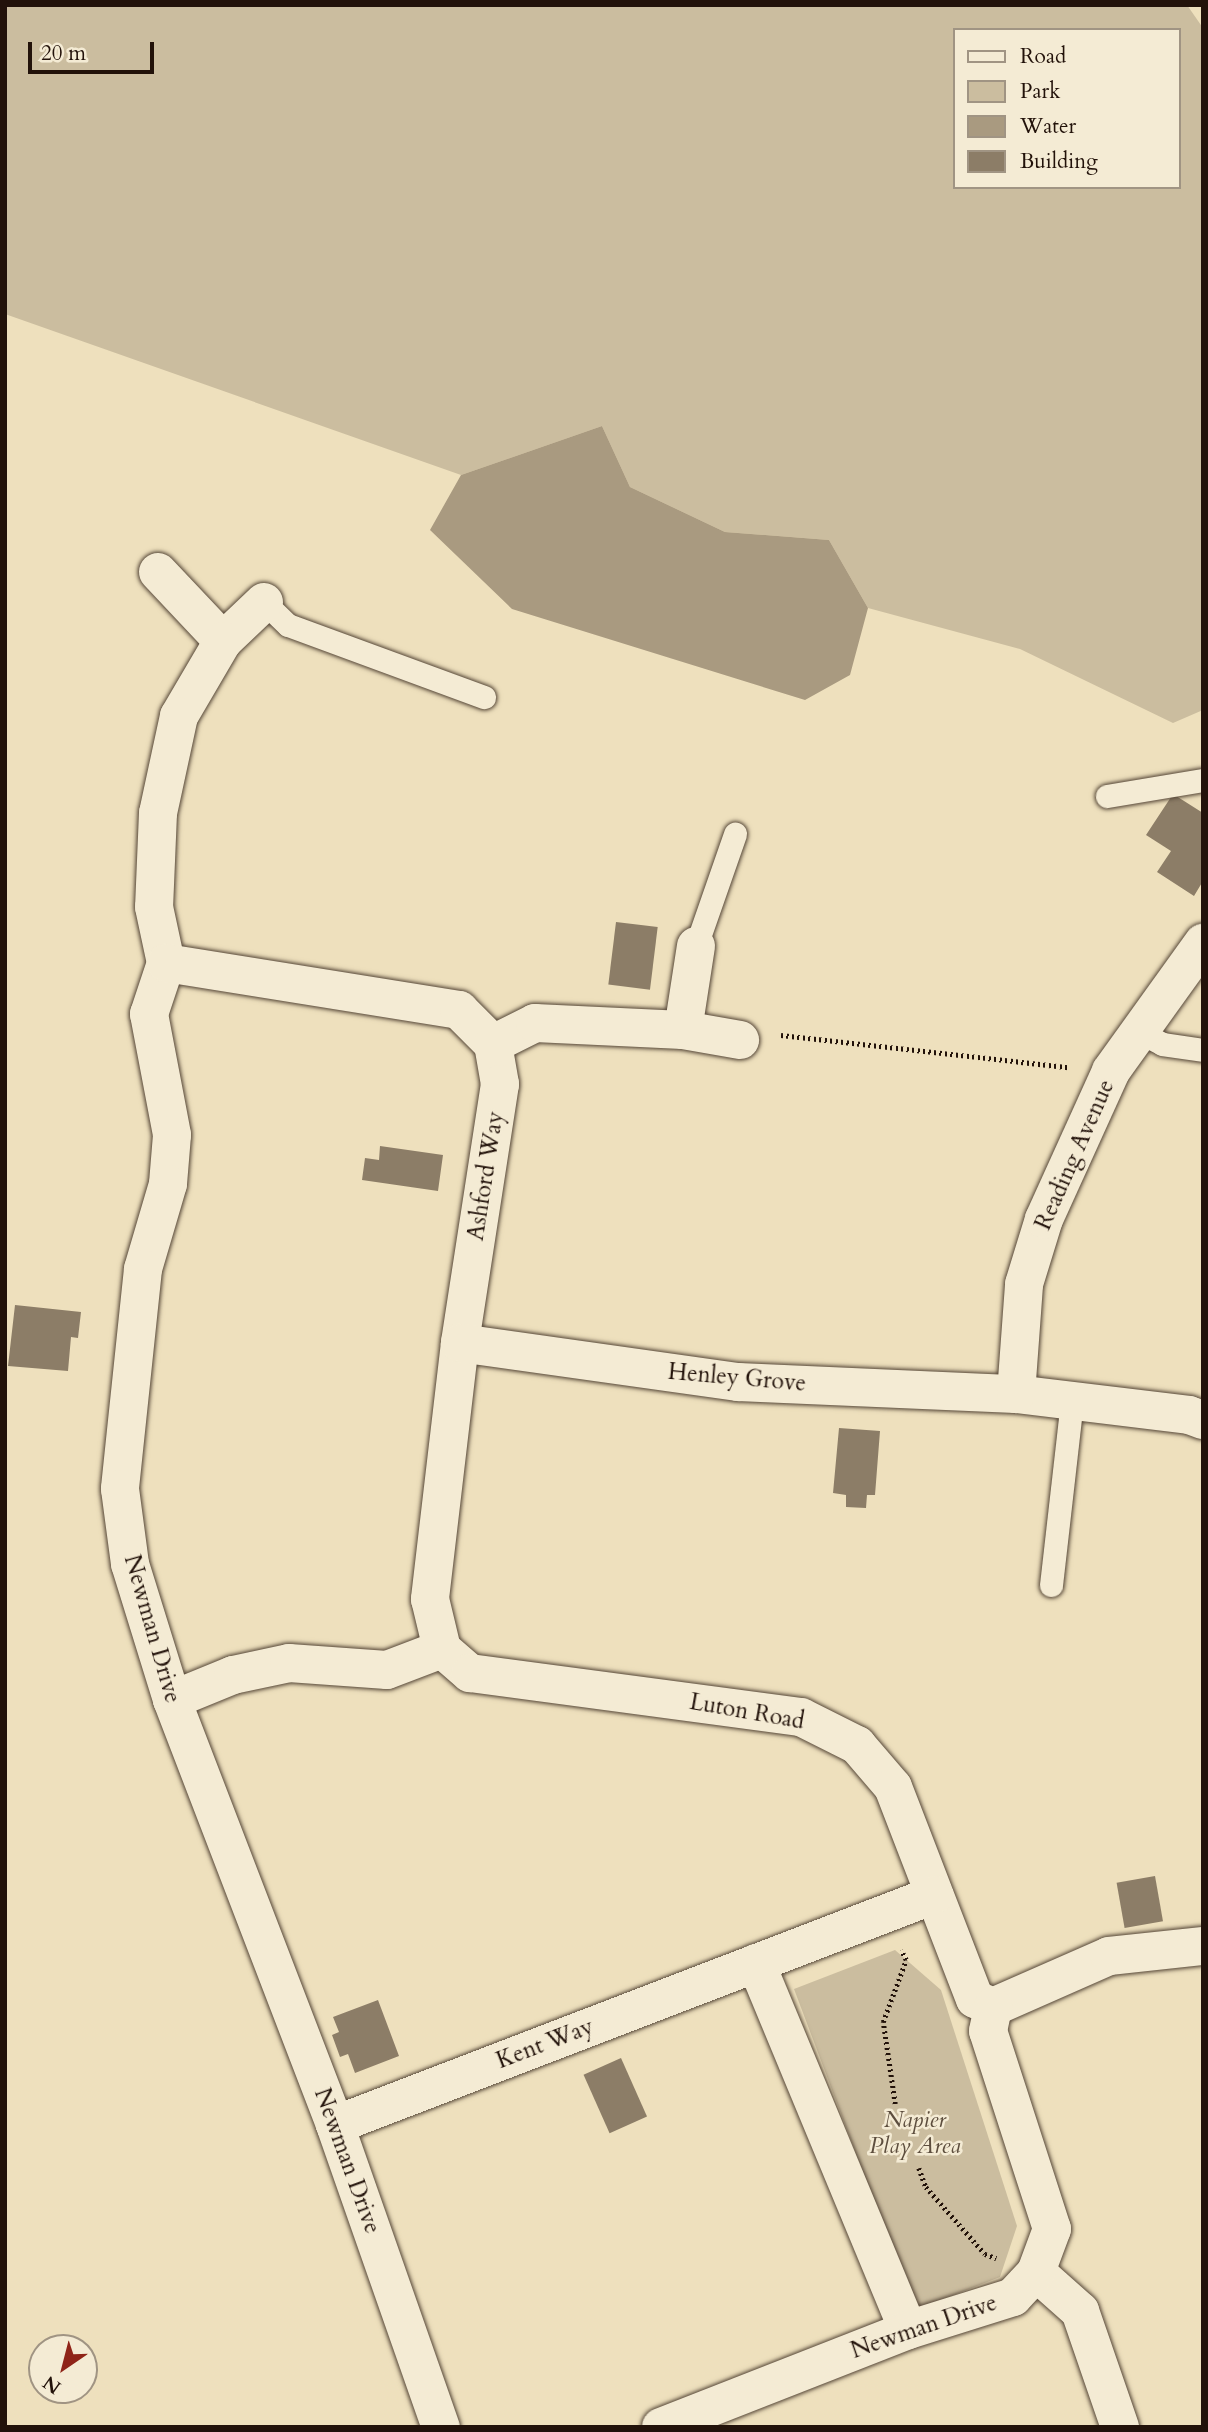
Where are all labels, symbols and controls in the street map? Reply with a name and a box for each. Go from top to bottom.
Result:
scale bar [32,28,158,72]
legend [953,28,1180,189]
text: 20 m [41,39,86,68]
text: Road [1020,42,1066,71]
text: Park [1020,77,1060,106]
text: Water [1020,112,1076,141]
text: Building [1020,147,1098,176]
street label: Reading Avenue [1029,1076,1121,1234]
street label: Ashford Way [462,1109,510,1243]
street label: Henley Grove [667,1358,807,1398]
street label: Newman Drive [118,1552,186,1706]
street label: Luton Road [687,1688,807,1736]
street label: Kent Way [493,2013,597,2075]
street label: Newman Drive [308,2085,386,2237]
park label: Napier Play Area [869,2106,961,2160]
street label: Newman Drive [847,2289,1001,2365]
north arrow [28,2334,98,2404]
text: N [38,2369,66,2400]

